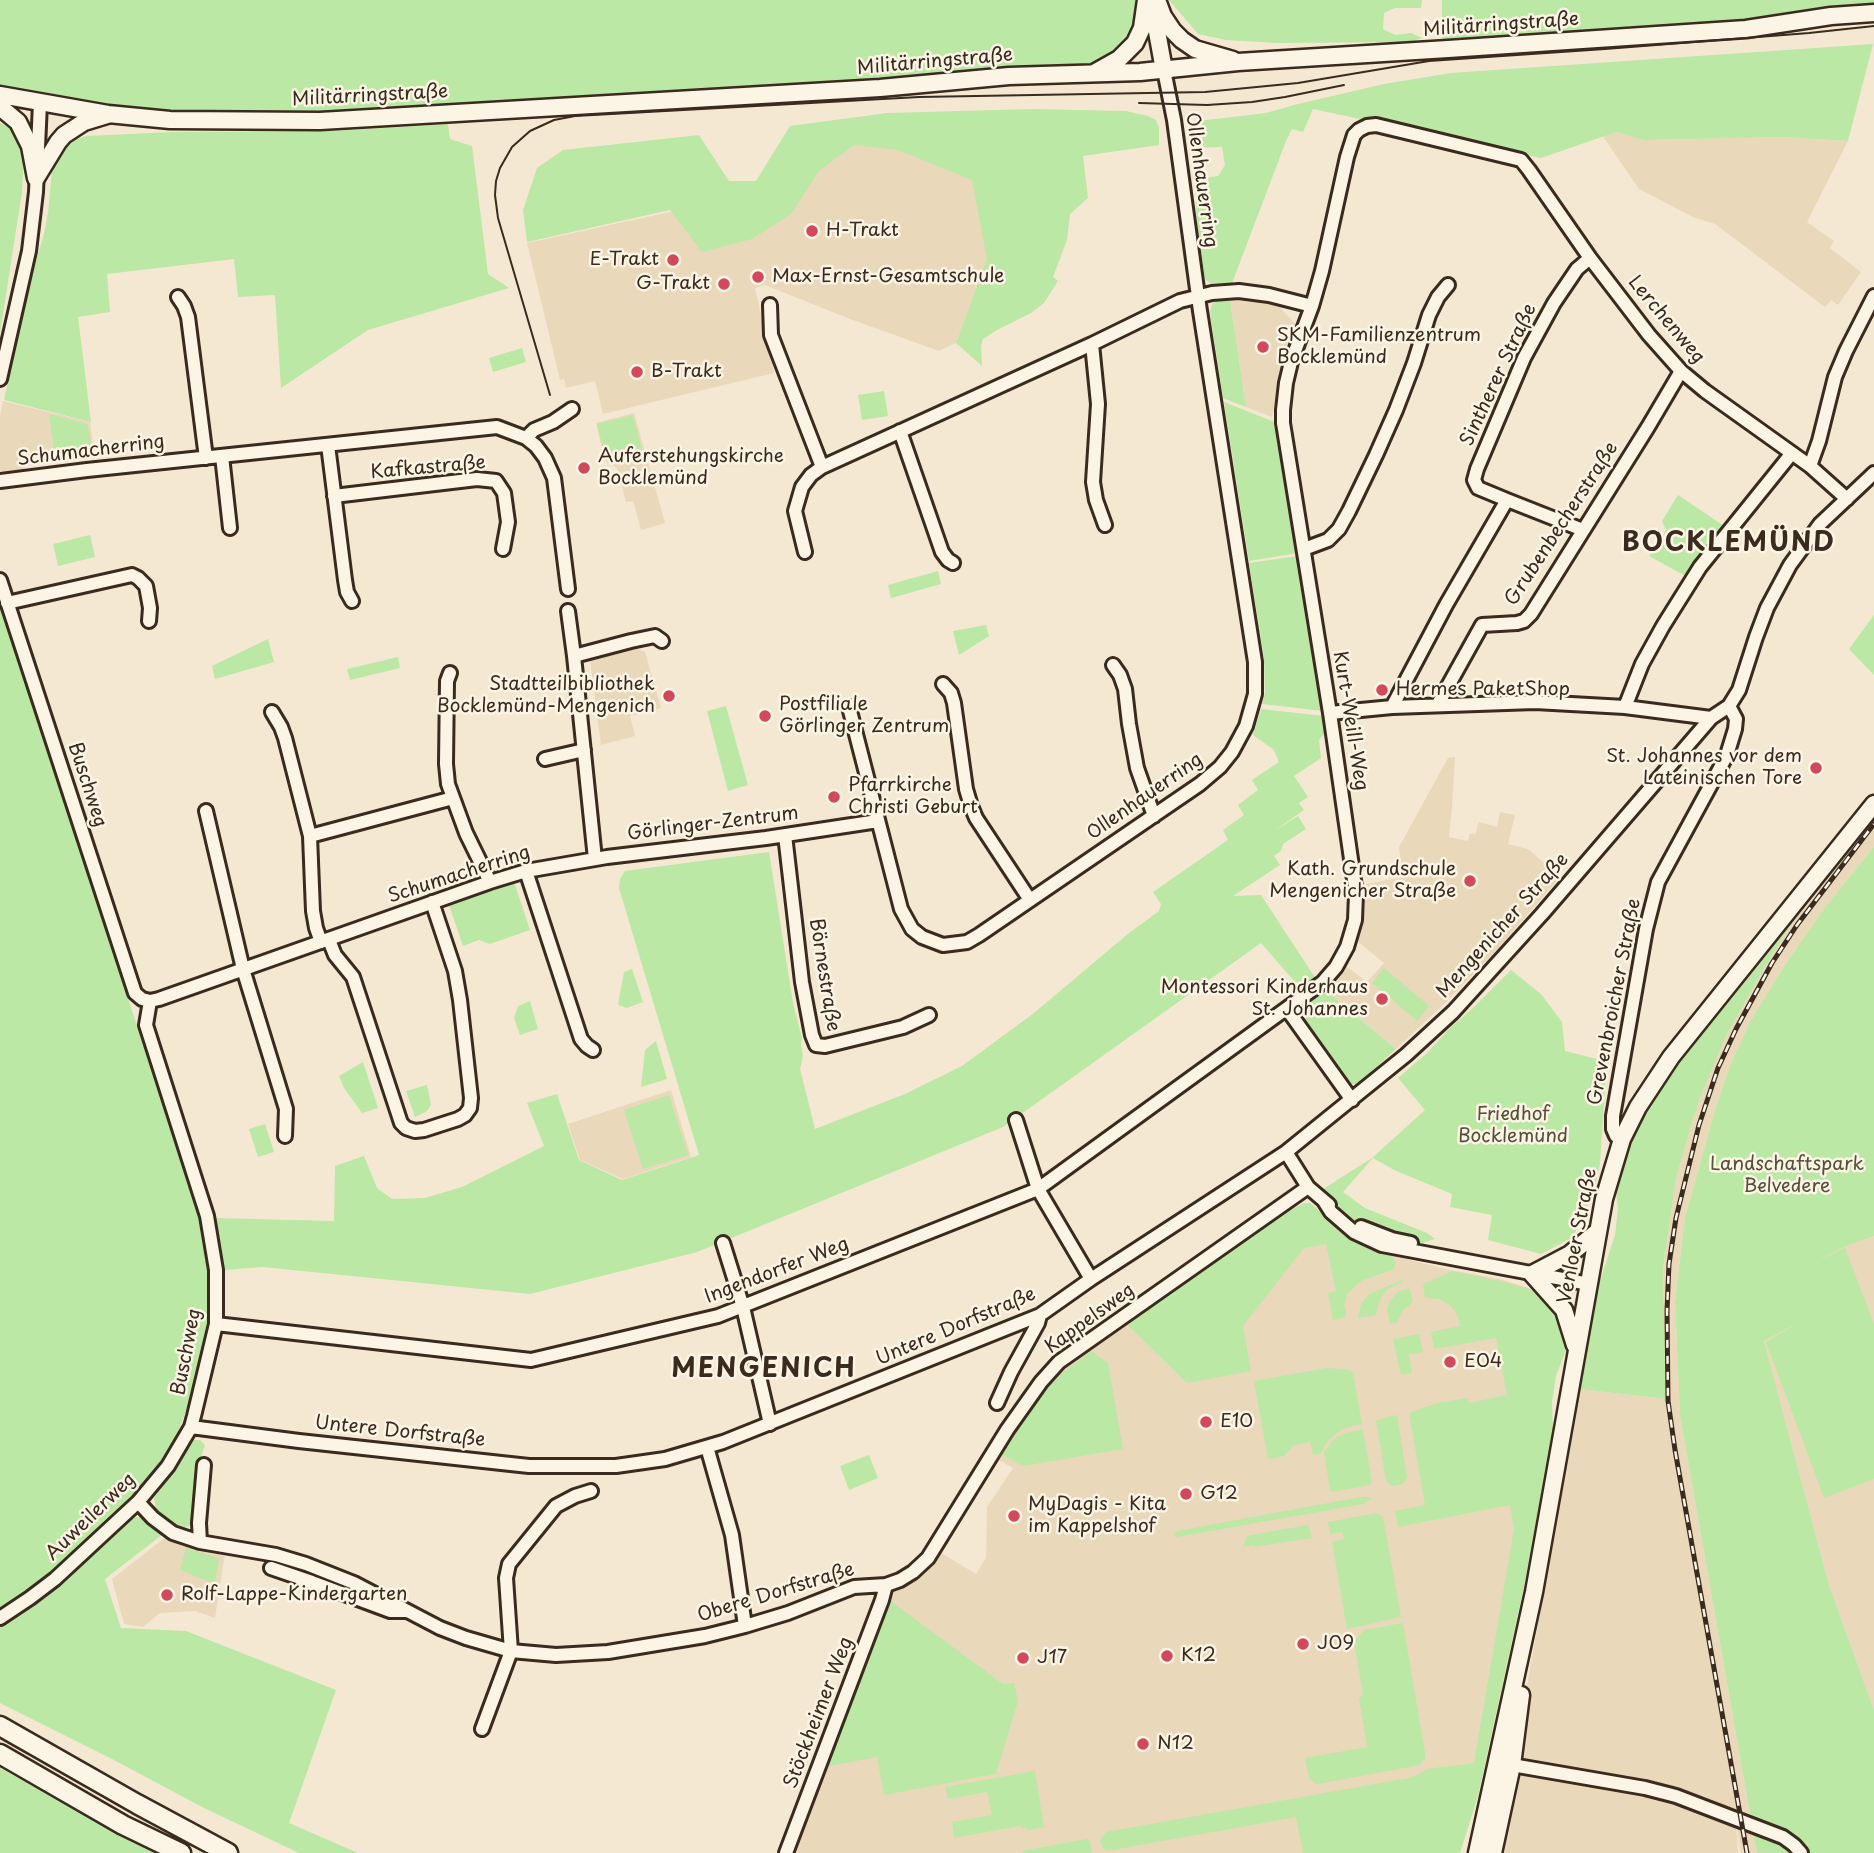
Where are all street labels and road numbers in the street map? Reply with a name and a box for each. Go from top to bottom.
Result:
street label: Militärringstraße [1422,8,1580,42]
street label: Militärringstraße [856,44,1014,80]
street label: Militärringstraße [291,81,449,111]
street label: Ollenhauerring [1180,111,1222,249]
street label: Lerchenweg [1623,271,1709,369]
street label: Sintherer Straße [1456,300,1542,450]
street label: Schumacherring [16,431,166,471]
street label: Grubenbecherstraße [1501,438,1623,610]
street label: Kafkastraße [369,452,487,484]
street label: Kurt-Weill-Weg [1328,650,1372,792]
street label: Buschweg [63,740,111,830]
street label: Ollenhauerring [1083,749,1207,845]
street label: Görlinger-Zentrum [626,802,800,846]
street label: Schumacherring [385,841,533,909]
street label: Mengenicher Straße [1432,849,1574,1003]
street label: Grevenbroicher Straße [1584,897,1646,1107]
street label: Börnestraße [804,917,844,1033]
street label: Venloer Straße [1554,1166,1602,1306]
street label: Ingendorfer Weg [702,1233,852,1309]
street label: Kappelsweg [1041,1279,1139,1359]
street label: Untere Dorfstraße [873,1283,1039,1371]
street label: Buschweg [167,1307,207,1397]
street label: Untere Dorfstraße [314,1412,486,1452]
street label: Auweilerweg [41,1468,141,1566]
street label: Obere Dorfstraße [695,1558,857,1628]
street label: Stöckheimer Weg [780,1634,858,1792]

